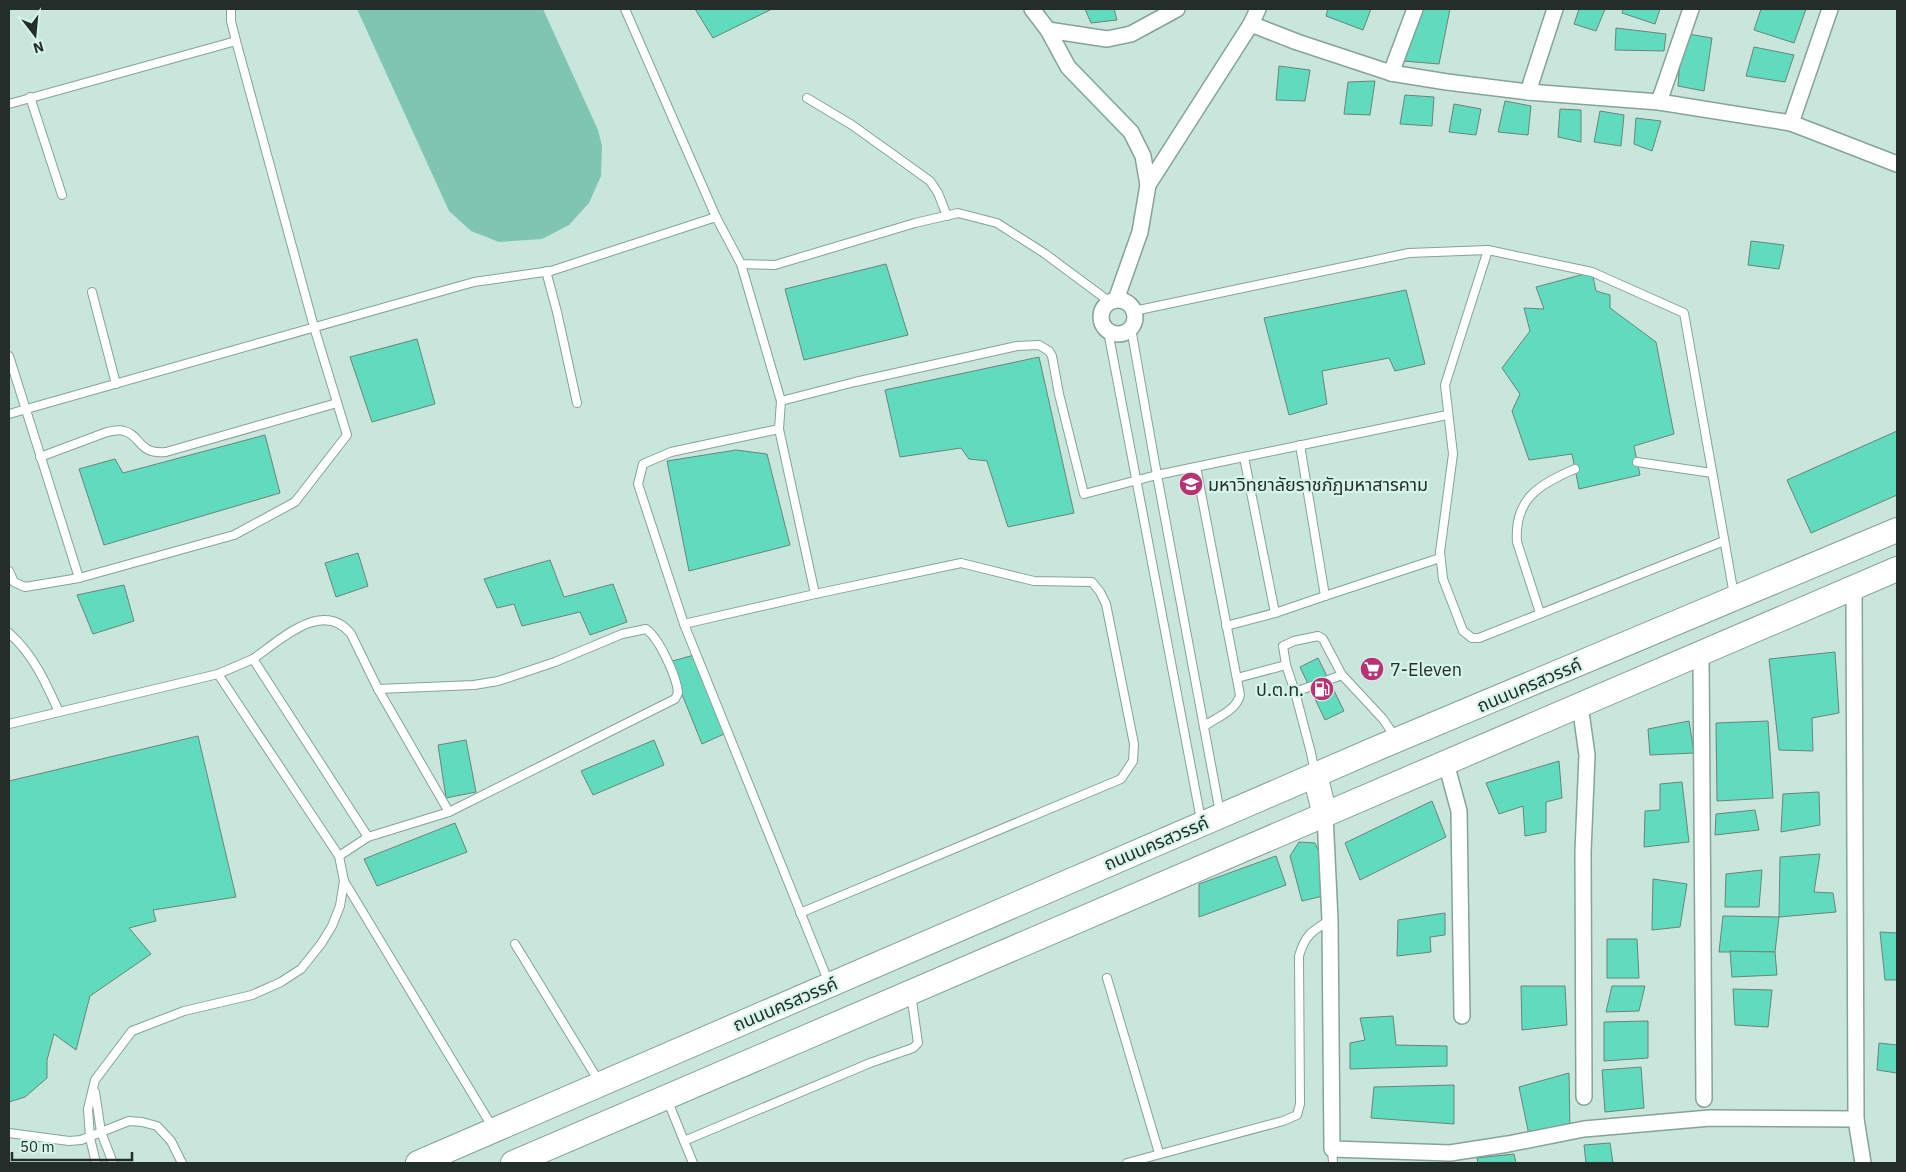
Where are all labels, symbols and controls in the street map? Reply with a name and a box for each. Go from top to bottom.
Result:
north arrow [10,10,60,60]
text: N [31,37,46,58]
school or university icon: มหาวิทยาลัยราชภัฏมหาสารคาม [1178,471,1204,497]
place label: มหาวิทยาลัยราชภัฏมหาสารคาม [1208,473,1428,496]
street label: ถนนนครสวรรค์ [1473,653,1585,717]
supermarket icon: 7-Eleven [1359,656,1385,682]
place label: 7-Eleven [1390,658,1462,681]
fuel station icon: ป.ต.ท. [1309,676,1335,702]
place label: ป.ต.ท. [1256,678,1304,701]
street label: ถนนนครสวรรค์ [1100,811,1212,875]
street label: ถนนนครสวรรค์ [729,972,841,1036]
scale bar [12,1130,132,1162]
text: 50 m [20,1137,55,1156]

